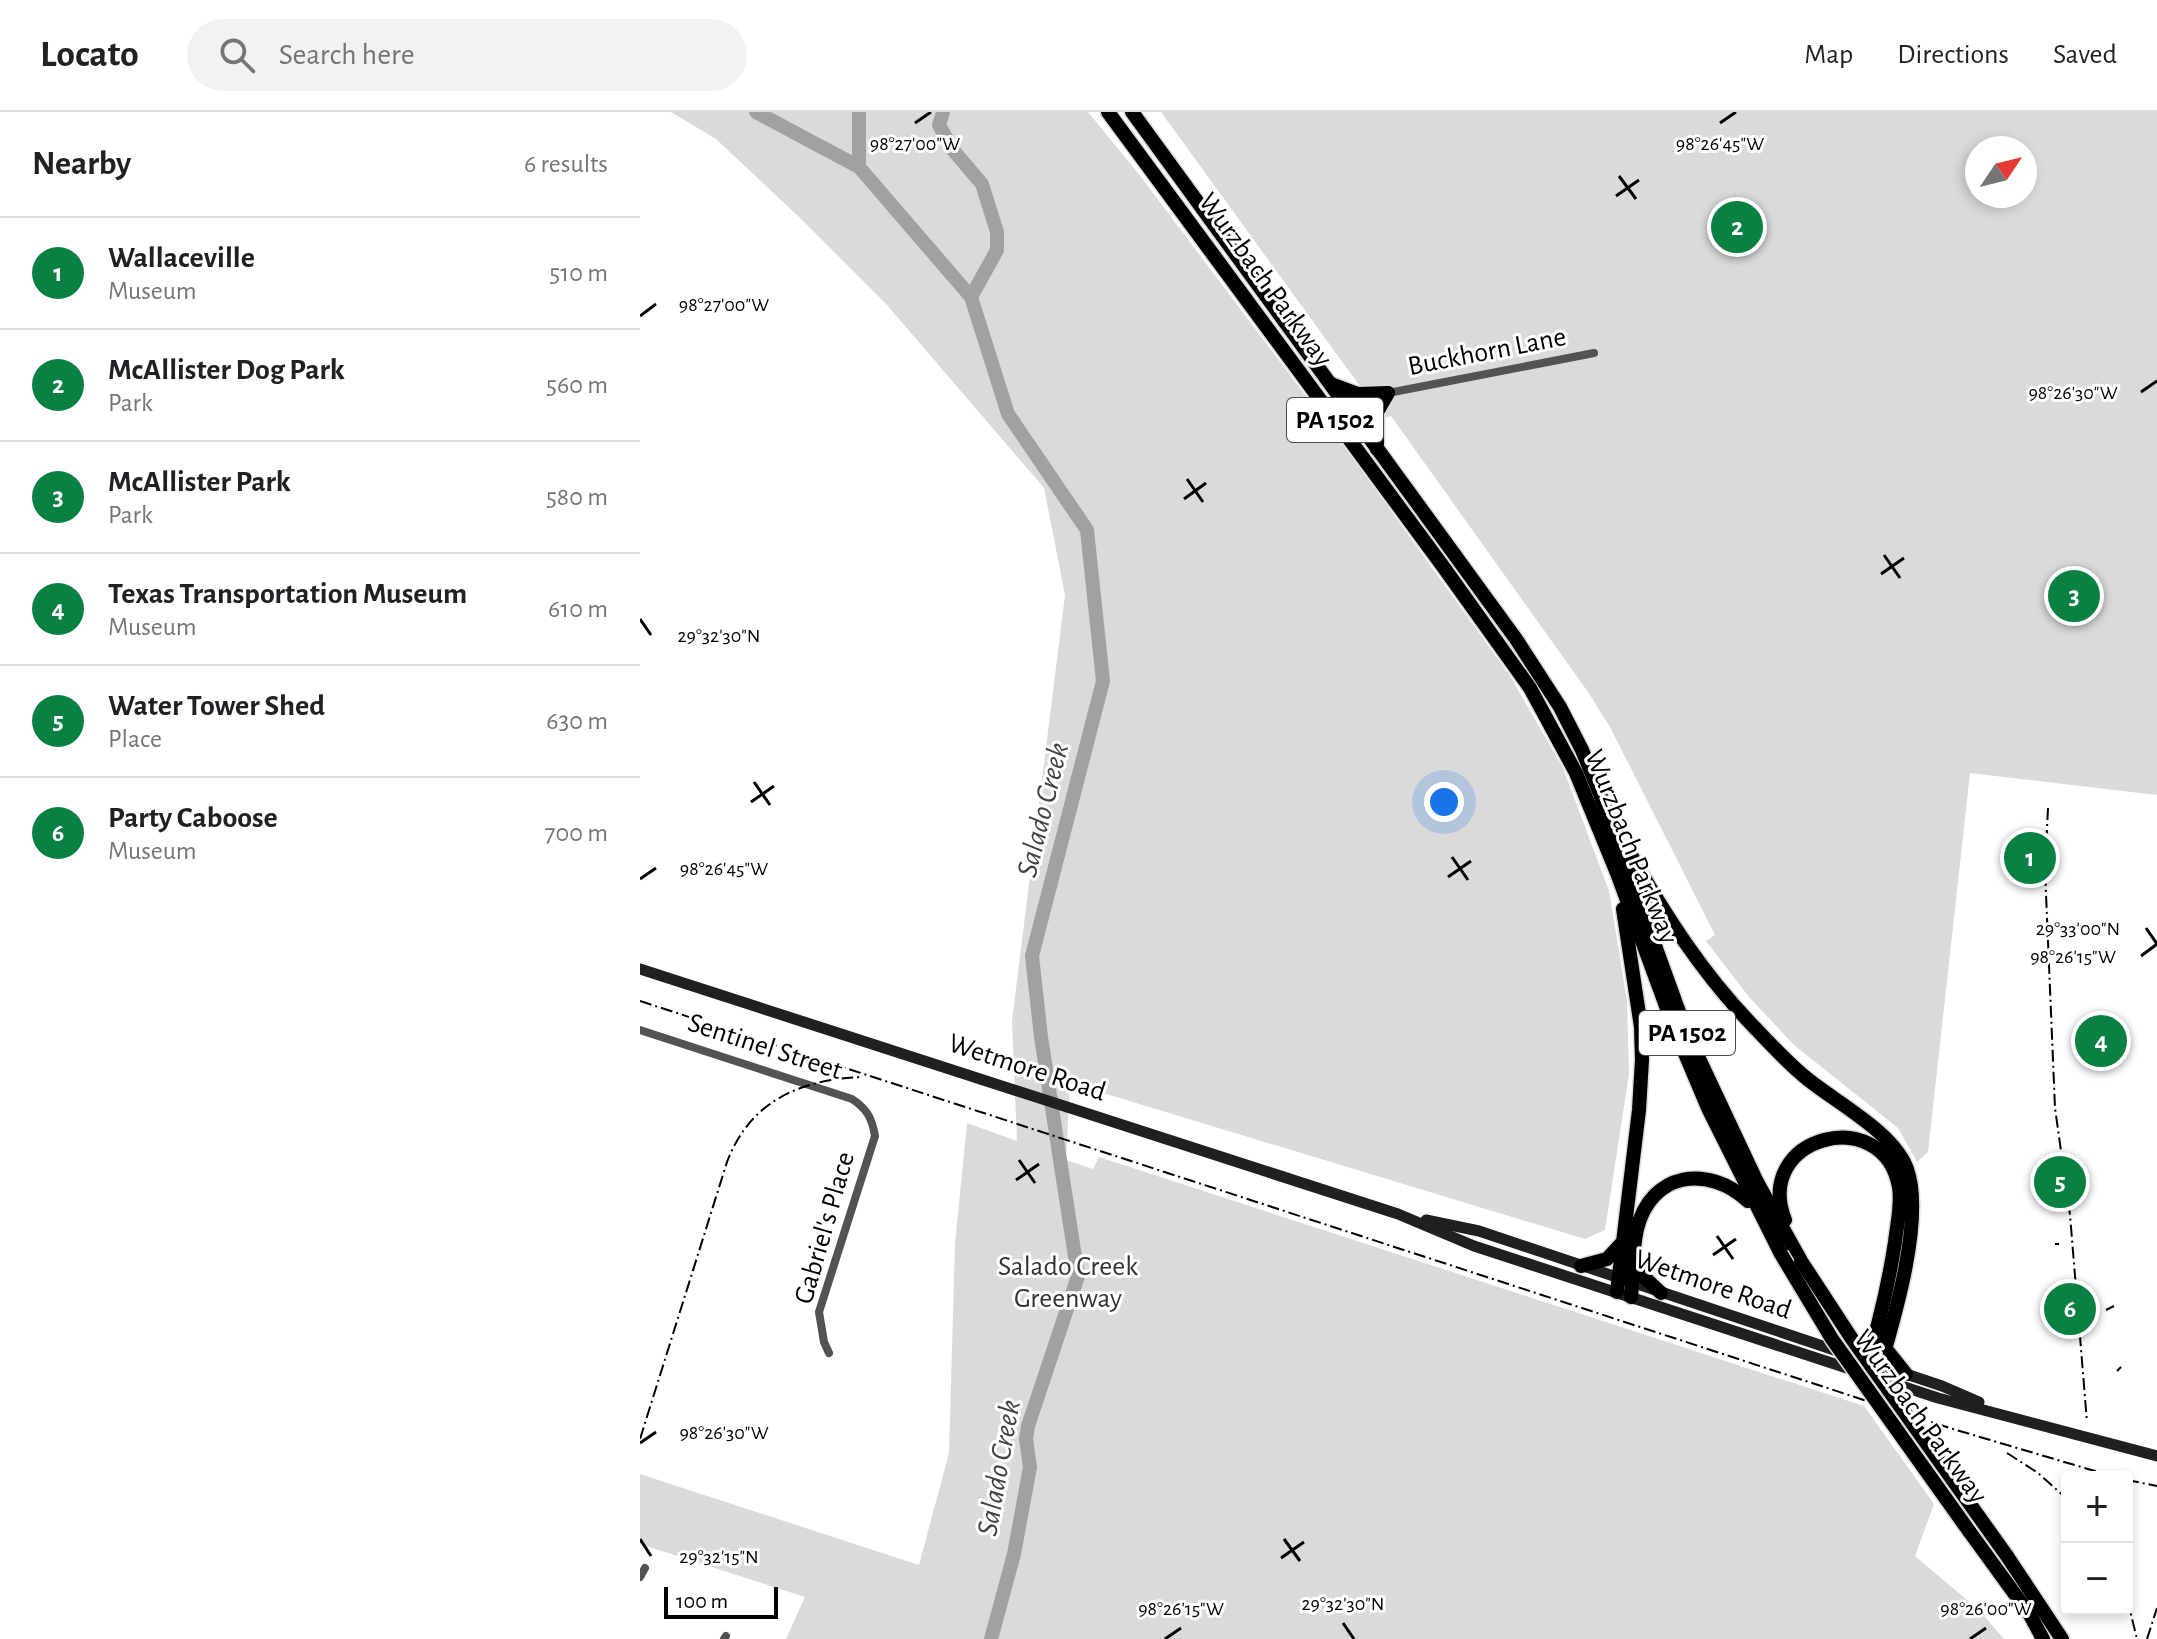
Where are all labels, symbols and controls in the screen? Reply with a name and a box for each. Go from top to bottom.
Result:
search box [187,19,747,91]
icon: search [215,33,259,77]
text: Locato [40,36,139,74]
text: Search here [279,40,414,70]
text: Map [1804,41,1853,69]
text: Directions [1897,41,2009,69]
text: Saved [2053,41,2117,69]
text: 98°27'00"W [870,134,960,154]
text: 98°26'45"W [1676,134,1764,154]
north arrow [1965,136,2037,208]
text: Nearby [32,147,131,181]
text: 6 results [524,151,608,177]
street label: Wurzbach Parkway [1193,188,1337,372]
pin: 2 [1711,197,1763,257]
text: Wallaceville [108,243,255,273]
text: 1 [53,260,63,286]
text: 510 m [549,260,608,286]
text: Museum [108,278,197,304]
text: 98°27'00"W [679,295,769,315]
street label: Buckhorn Lane [1405,323,1569,381]
text: McAllister Dog Park [108,355,345,385]
text: 2 [52,372,64,398]
text: 560 m [546,372,608,398]
text: 98°26'30"W [2028,383,2118,403]
text: Park [108,390,153,416]
road number: PA 1502 [1287,398,1383,442]
text: McAllister Park [108,467,291,497]
text: 3 [52,484,64,510]
text: 580 m [546,484,608,510]
text: Park [108,502,153,528]
pin: 3 [2048,566,2100,626]
text: Texas Transportation Museum [108,579,467,609]
text: 4 [51,596,65,622]
text: 610 m [548,596,608,622]
text: Museum [108,614,197,640]
text: 29°32'30"N [677,626,761,646]
text: Water Tower Shed [108,691,325,721]
text: 5 [52,708,64,734]
text: 630 m [546,708,608,734]
text: Place [108,726,162,752]
water label: Salado Creek [1012,740,1074,880]
street label: Wurzbach Parkway [1579,746,1683,948]
your location [1424,782,1464,822]
text: Party Caboose [108,803,278,833]
text: 6 [52,820,64,846]
text: 700 m [545,820,608,846]
pin: 1 [2004,828,2056,888]
text: Museum [108,838,197,864]
text: 98°26'45"W [680,859,768,879]
text: 29°33'00"N [2036,919,2120,939]
text: 98°26'15"W [2030,947,2116,967]
street label: Sentinel Street [684,1009,846,1085]
road number: PA 1502 [1639,1011,1735,1055]
pin: 4 [2075,1011,2127,1071]
street label: Wetmore Road [945,1029,1109,1107]
street label: Gabriel's Place [790,1149,860,1307]
pin: 5 [2034,1152,2086,1212]
street label: Wetmore Road [1631,1245,1795,1325]
park label: Salado Creek Greenway [998,1253,1138,1313]
pin: 6 [2044,1279,2096,1339]
street label: Wurzbach Parkway [1848,1325,1992,1509]
water label: Salado Creek [972,1398,1026,1538]
text: 98°26'30"W [679,1423,769,1443]
map controls [2061,1471,2133,1615]
button: + [2061,1471,2133,1543]
button: − [2061,1543,2133,1615]
text: 29°32'15"N [679,1547,759,1567]
scale bar [664,1583,778,1619]
text: 100 m [676,1590,728,1612]
text: 29°32'30"N [1301,1594,1385,1614]
text: 98°26'15"W [1138,1599,1224,1619]
text: 98°26'00"W [1940,1599,2032,1619]

